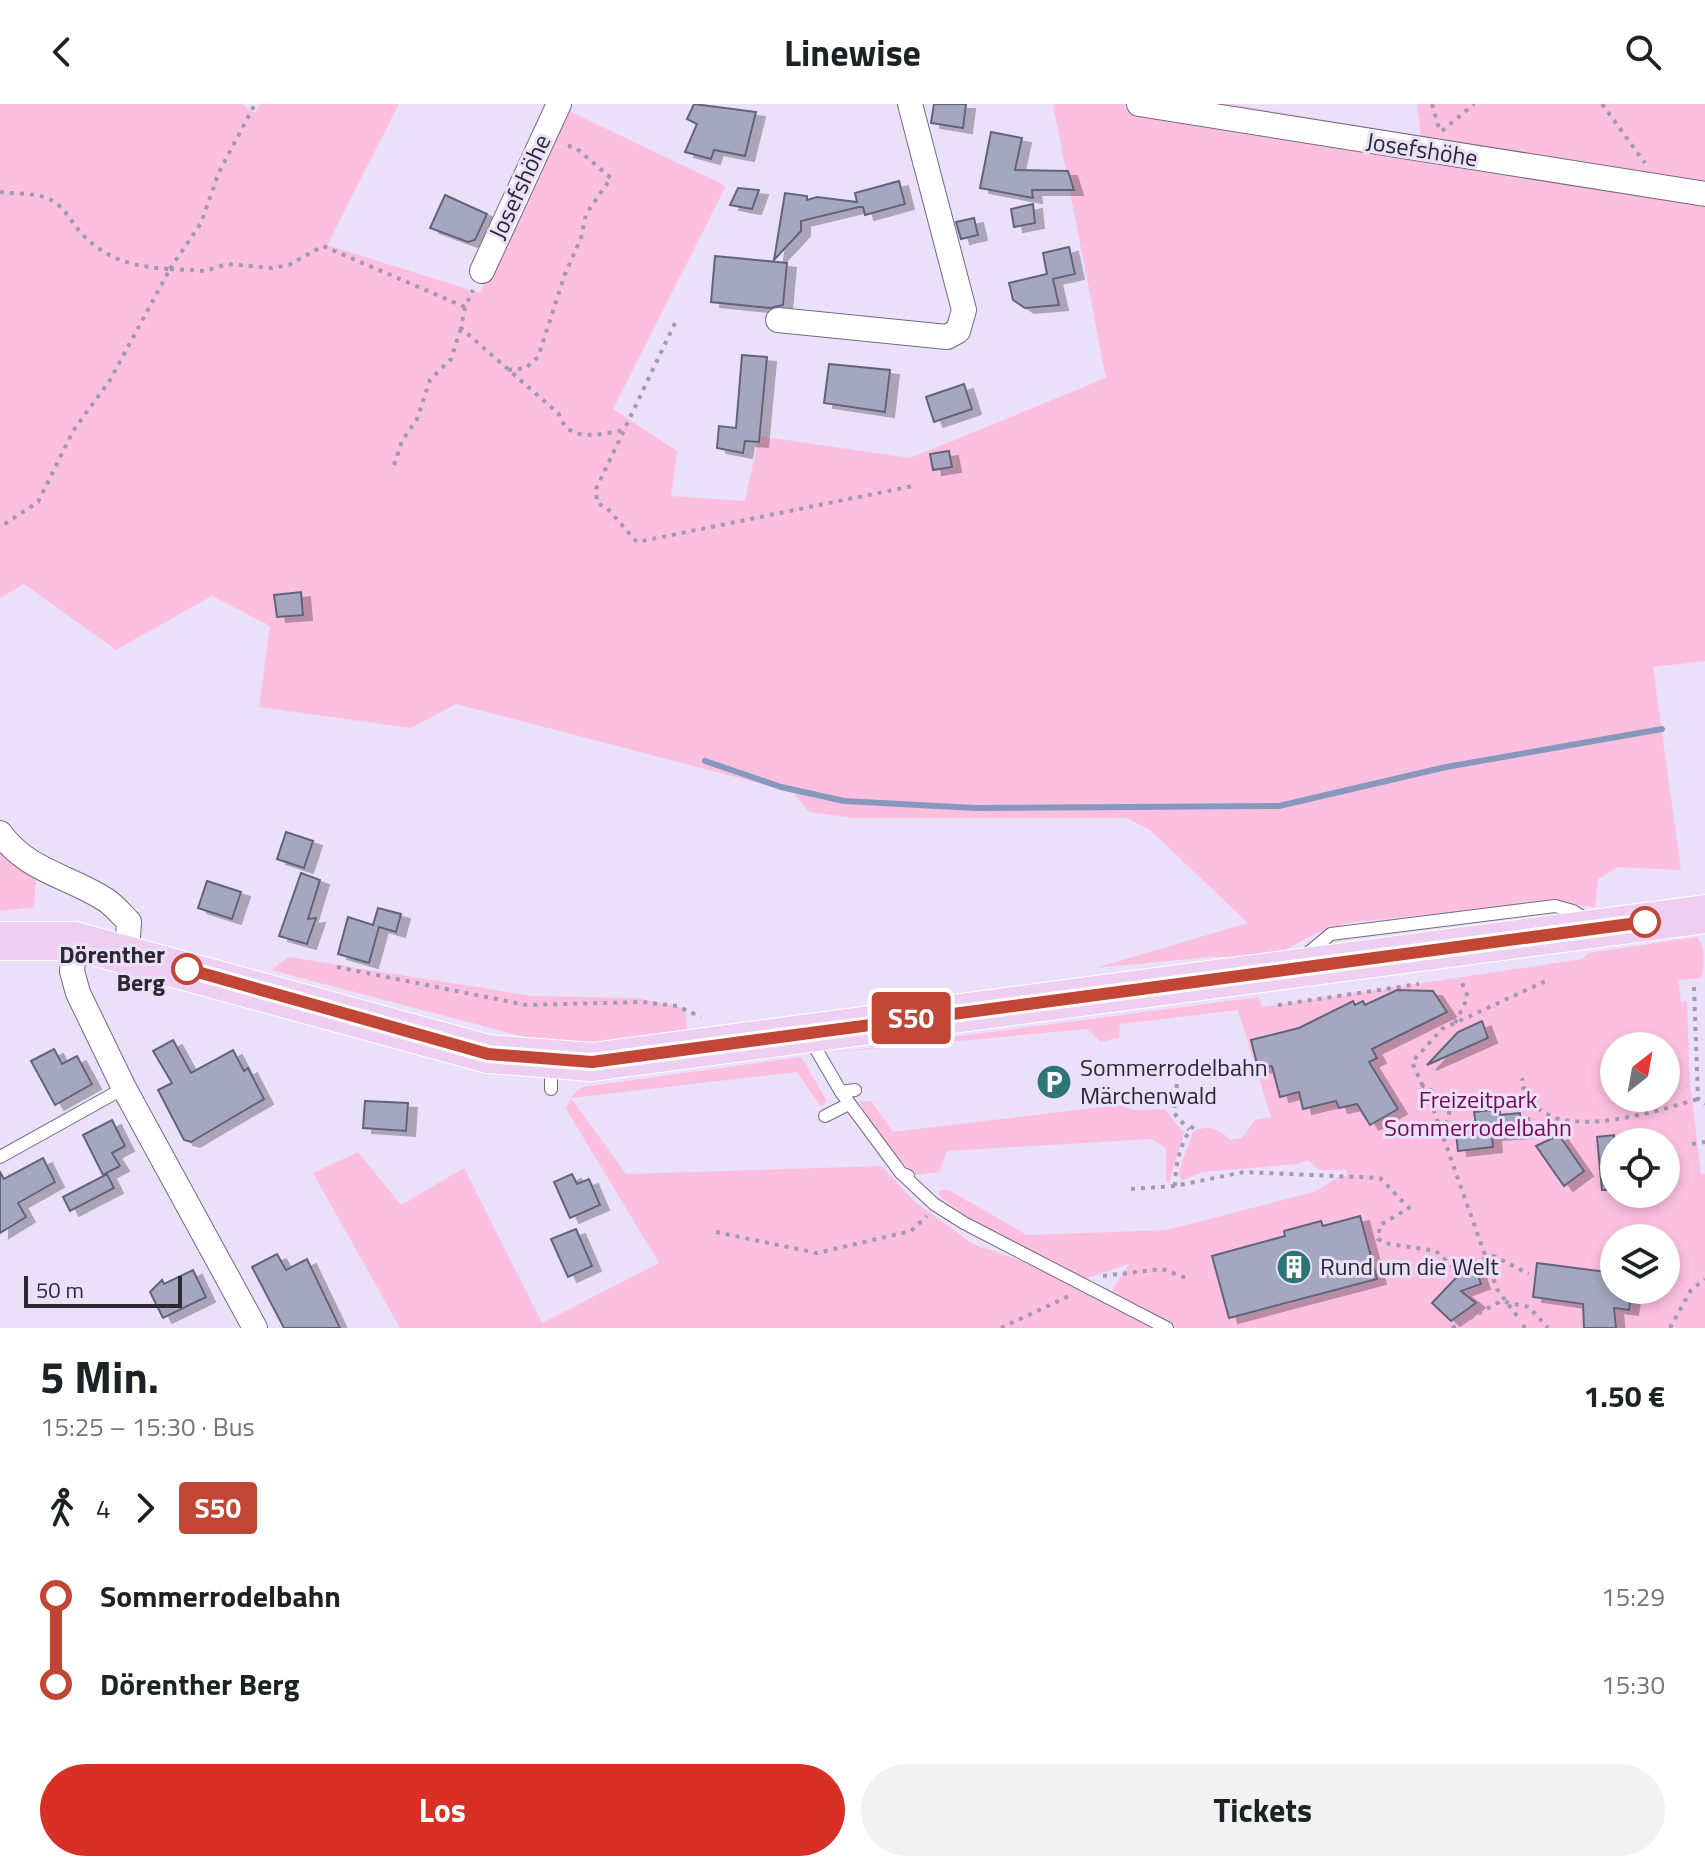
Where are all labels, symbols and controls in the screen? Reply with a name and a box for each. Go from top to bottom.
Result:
text: Linewise [784,25,921,80]
icon: back [40,30,84,74]
icon: search [1621,30,1665,74]
street label: Josefshöhe [1364,122,1481,176]
street label: Josefshöhe [479,128,559,245]
unlabelled marker [1630,907,1660,937]
place label: Dörenther Berg [59,936,165,1000]
marker: Dörenther Berg [172,954,202,984]
line badge: S50 [865,992,957,1044]
text: S50 [888,996,934,1039]
north arrow [1600,1032,1680,1112]
map controls [1600,1032,1680,1304]
place label: Sommerrodelbahn Märchenwald [1080,1049,1268,1113]
parking icon: Sommerrodelbahn Märchenwald [1035,1063,1073,1101]
park label: Freizeitpark Sommerrodelbahn [1384,1081,1572,1145]
button: locate [1600,1128,1680,1208]
button: layers [1600,1224,1680,1304]
building icon: Rund um die Welt [1275,1248,1313,1286]
place label: Rund um die Welt [1320,1248,1499,1284]
scale bar [24,1272,182,1308]
text: 50 m [36,1273,84,1307]
text: 5 Min. [40,1343,159,1410]
text: 1.50 € [1584,1373,1665,1419]
text: 15:25 – 15:30 · Bus [40,1407,255,1446]
icon: walk [40,1486,84,1530]
icon: forward [123,1486,167,1530]
text: S50 [195,1486,241,1529]
text: 4 [96,1489,111,1528]
text: Sommerrodelbahn [100,1573,341,1619]
text: 15:29 [1601,1577,1665,1616]
text: Dörenther Berg [100,1661,299,1707]
text: 15:30 [1601,1665,1665,1704]
button: Los [40,1764,845,1856]
button: Tickets [861,1764,1665,1856]

